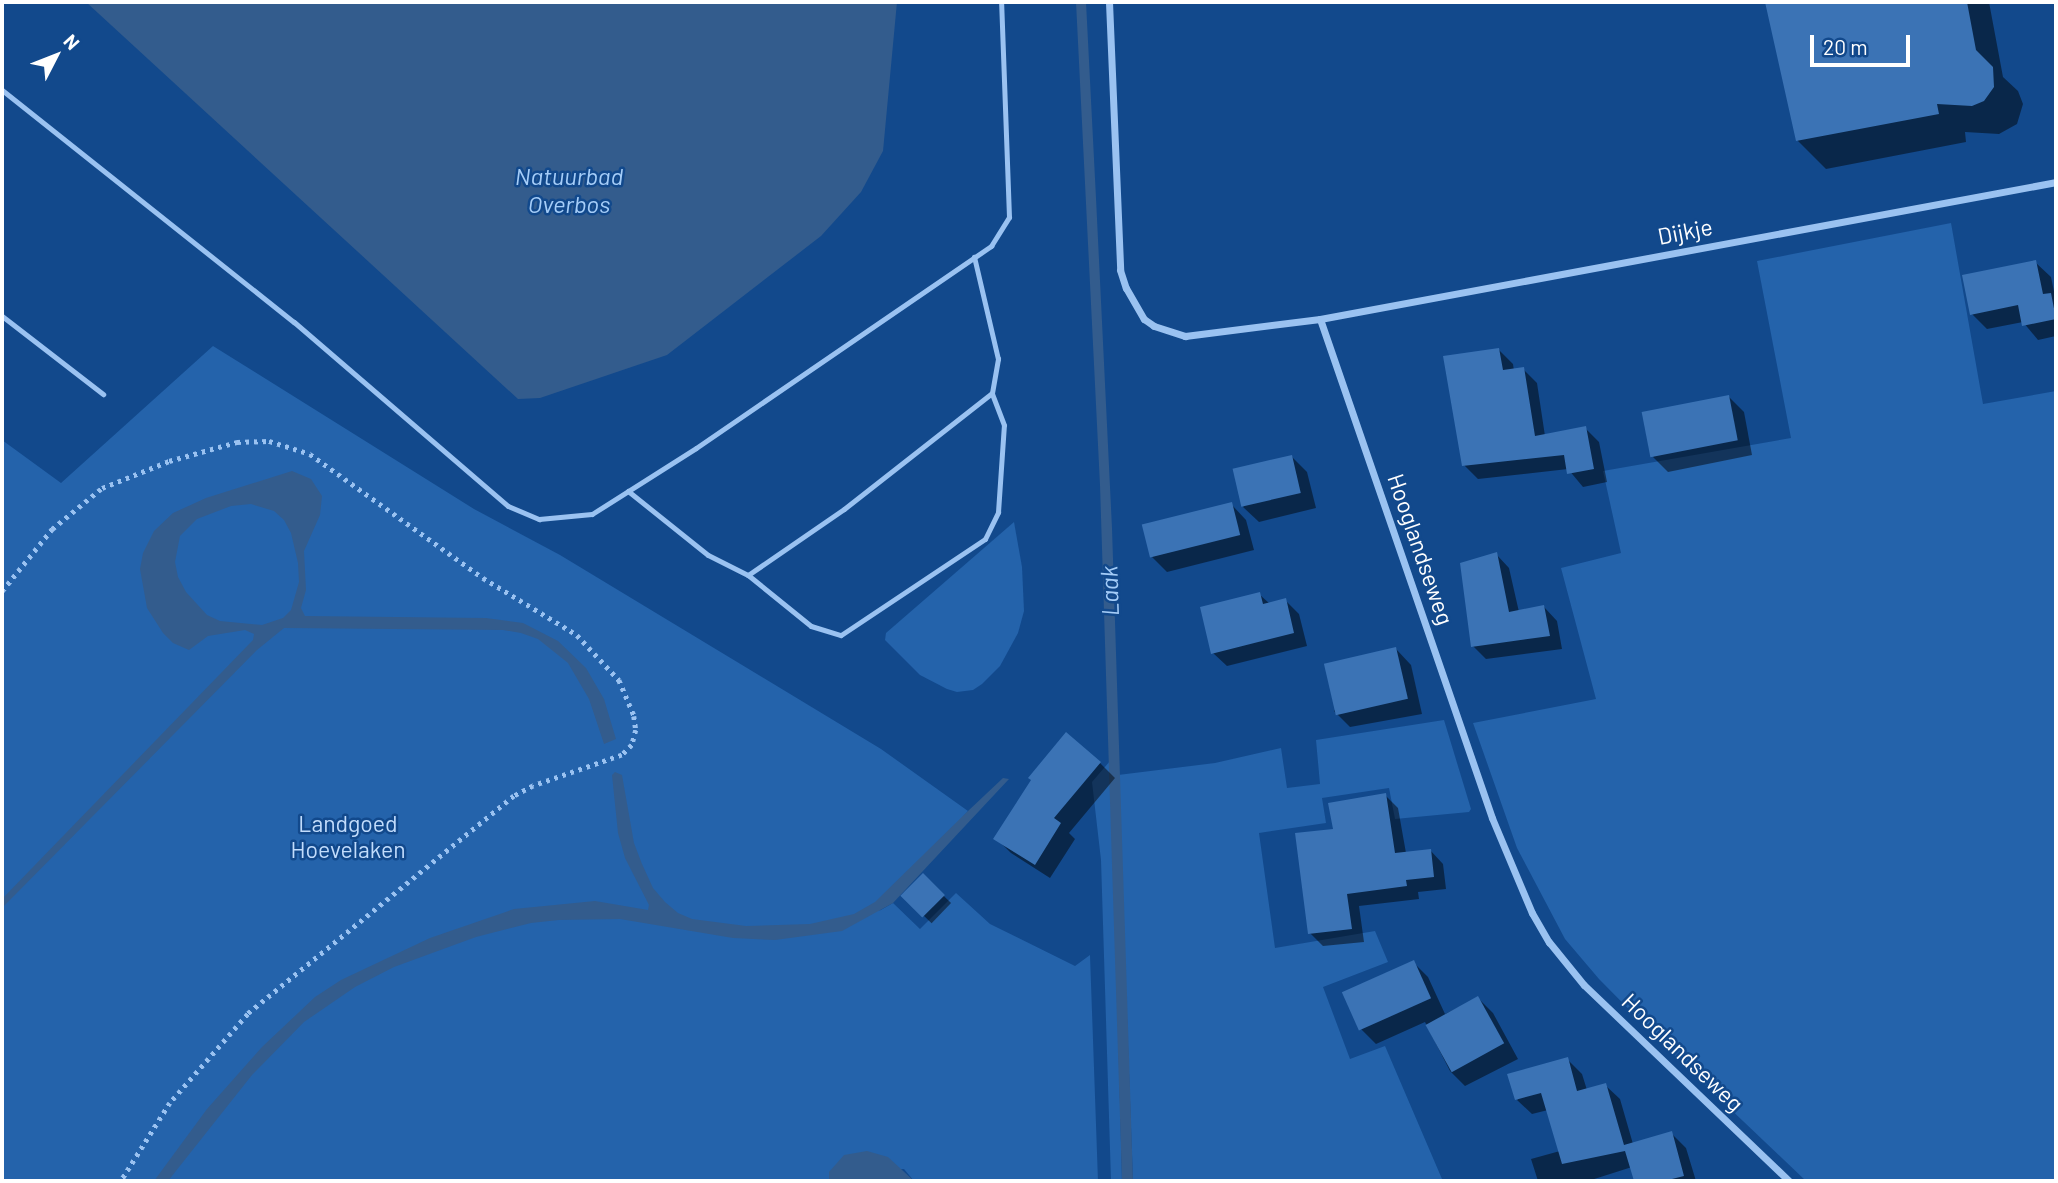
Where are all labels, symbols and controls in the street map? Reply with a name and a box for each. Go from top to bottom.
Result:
north arrow [21,21,91,91]
scale bar [1813,21,1913,65]
text: N [59,29,85,54]
text: 20 m [1823,34,1868,59]
water label: Natuurbad Overbos [515,162,623,218]
street label: Dijkje [1655,212,1715,250]
street label: Hooglandseweg [1382,470,1460,628]
water label: Laak [1094,565,1124,617]
park label: Landgoed Hoevelaken [290,809,406,863]
street label: Hooglandseweg [1617,987,1749,1117]

